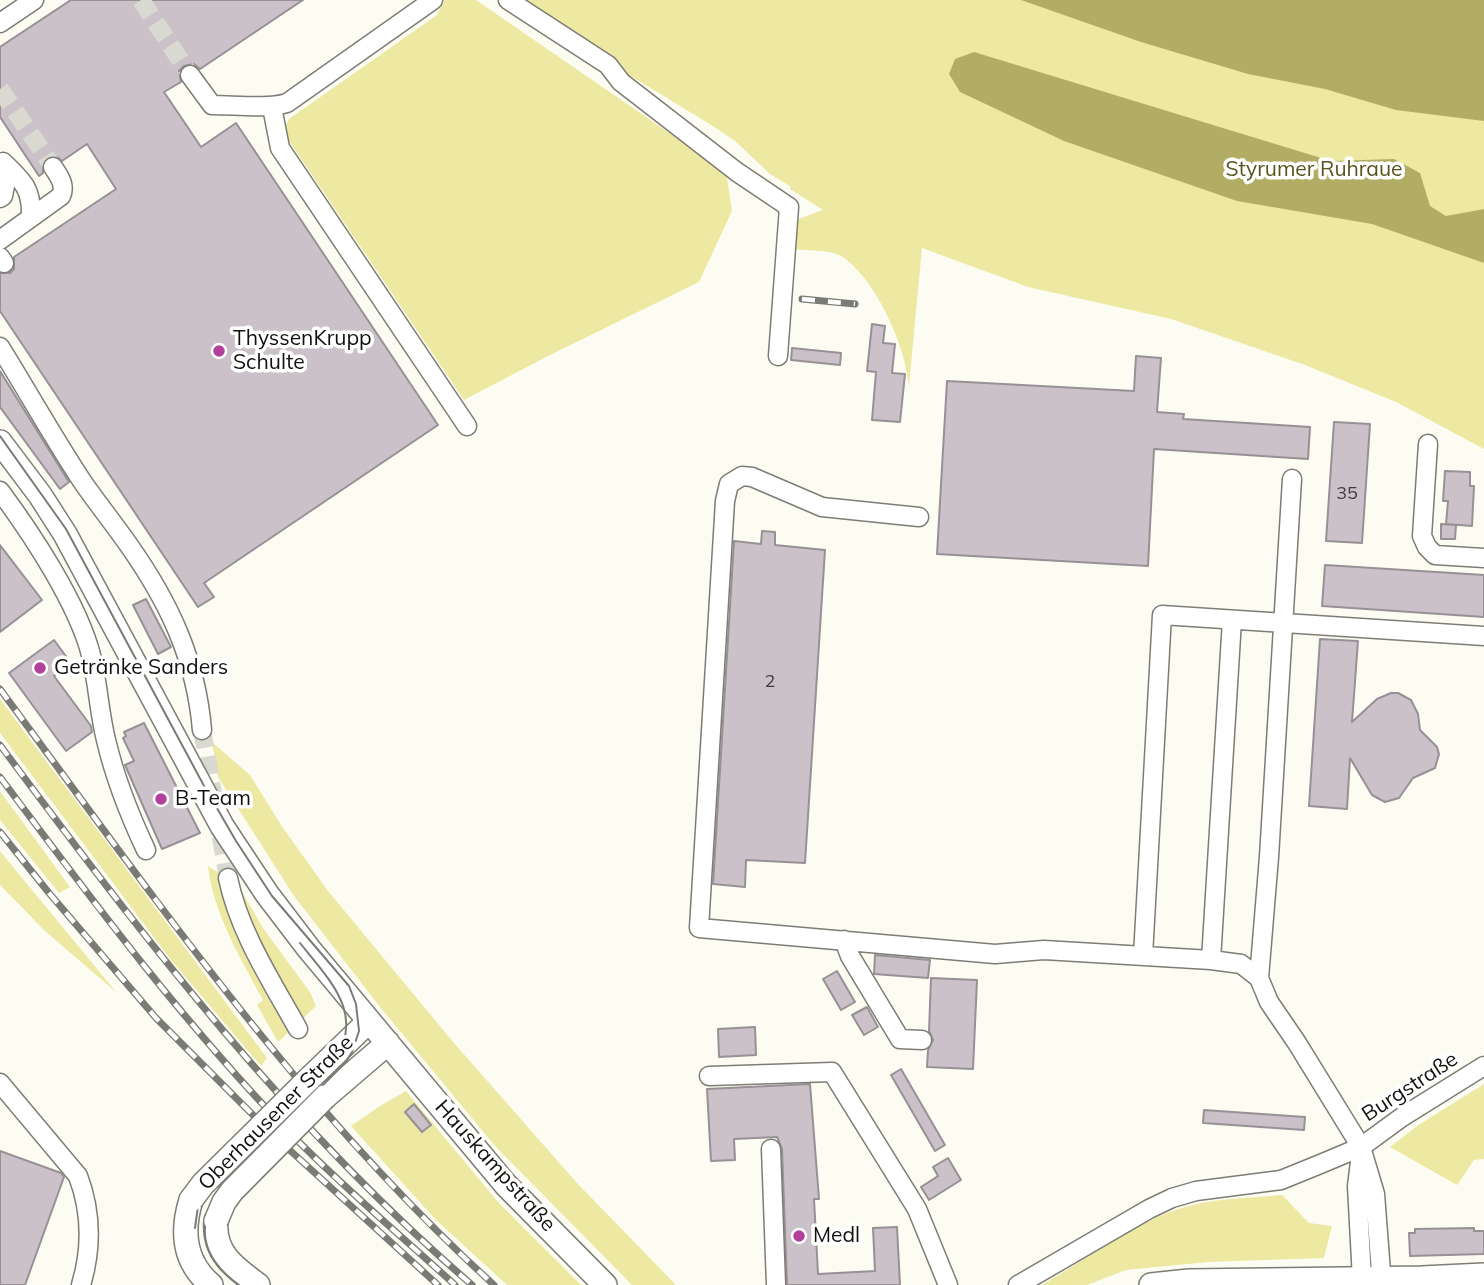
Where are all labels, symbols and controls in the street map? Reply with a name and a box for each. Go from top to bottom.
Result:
park label: Styrumer Ruhraue [1225,157,1403,183]
place label: ThyssenKrupp Schulte [233,326,372,376]
marker: ThyssenKrupp Schulte [211,343,227,359]
house number: 35 [1336,483,1358,505]
place label: Getränke Sanders [54,655,228,681]
marker: Getränke Sanders [32,660,48,676]
house number: 2 [765,671,775,693]
place label: B-Team [175,786,251,812]
marker: B-Team [153,791,169,807]
street label: Oberhausener Straße [193,1030,359,1196]
street label: Burgstraße [1357,1047,1463,1127]
street label: Hauskampstraße [429,1095,561,1237]
place label: Medl [813,1223,860,1249]
marker: Medl [791,1228,807,1244]

